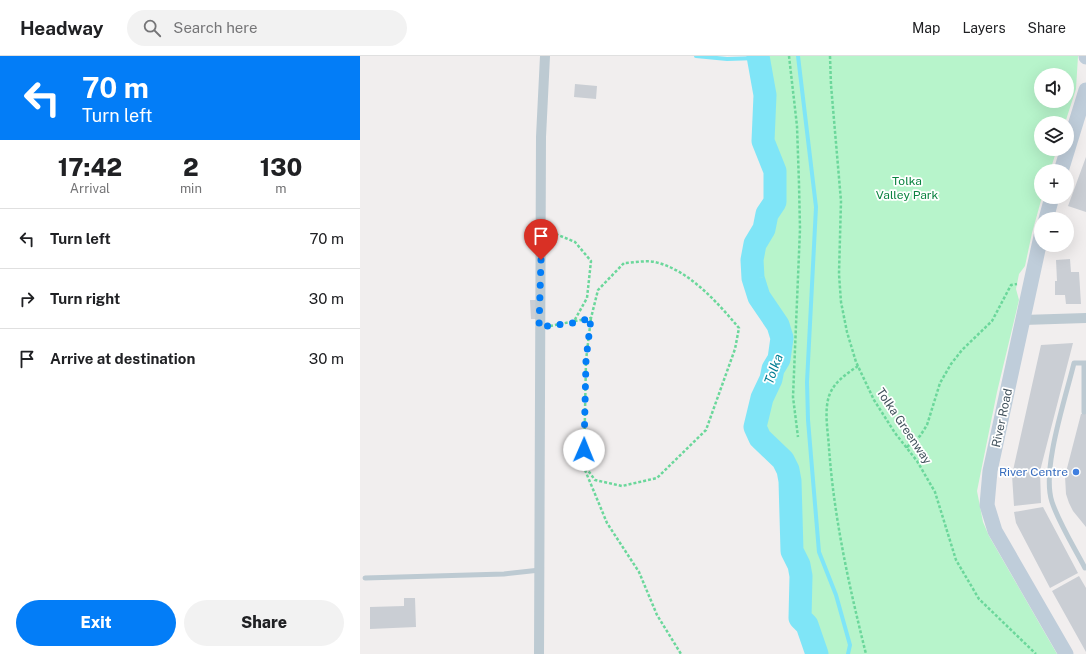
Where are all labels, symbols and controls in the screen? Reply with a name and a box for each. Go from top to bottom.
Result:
search box [127,10,407,46]
text: Headway [20,17,103,39]
icon: search [141,17,163,39]
text: Search here [173,19,258,36]
text: Map [912,20,940,36]
text: Layers [962,20,1006,36]
text: Share [1028,20,1066,36]
map controls [1034,68,1074,252]
button: sound [1034,68,1074,108]
text: 70 m [82,71,149,104]
icon: left [16,72,68,124]
text: Turn left [82,105,152,126]
button: layers [1034,116,1074,156]
text: 17:42 [58,153,122,181]
text: 2 [183,153,199,181]
text: 130 [260,153,302,181]
button: + [1034,164,1074,204]
park label: Tolka Valley Park [876,174,939,202]
text: Arrival [70,181,110,196]
text: min [180,181,202,196]
text: m [275,181,287,196]
button: − [1034,212,1074,252]
pin [524,219,558,260]
icon: arrive [530,225,552,247]
icon: left [16,228,38,250]
text: Turn left [50,230,111,247]
text: 70 m [309,230,344,247]
icon: right [16,288,38,310]
text: Turn right [50,290,120,307]
text: 30 m [309,290,344,307]
icon: arrive [16,348,38,370]
text: Arrive at destination [50,350,195,367]
text: 30 m [309,350,344,367]
water label: Tolka [761,352,786,386]
street label: Tolka Greenway [873,385,935,467]
street label: River Road [989,387,1015,449]
position arrow [563,429,605,471]
place label: River Centre [999,465,1068,479]
marker: River Centre [1071,467,1081,477]
button: Exit [16,600,176,646]
button: Share [184,600,344,646]

